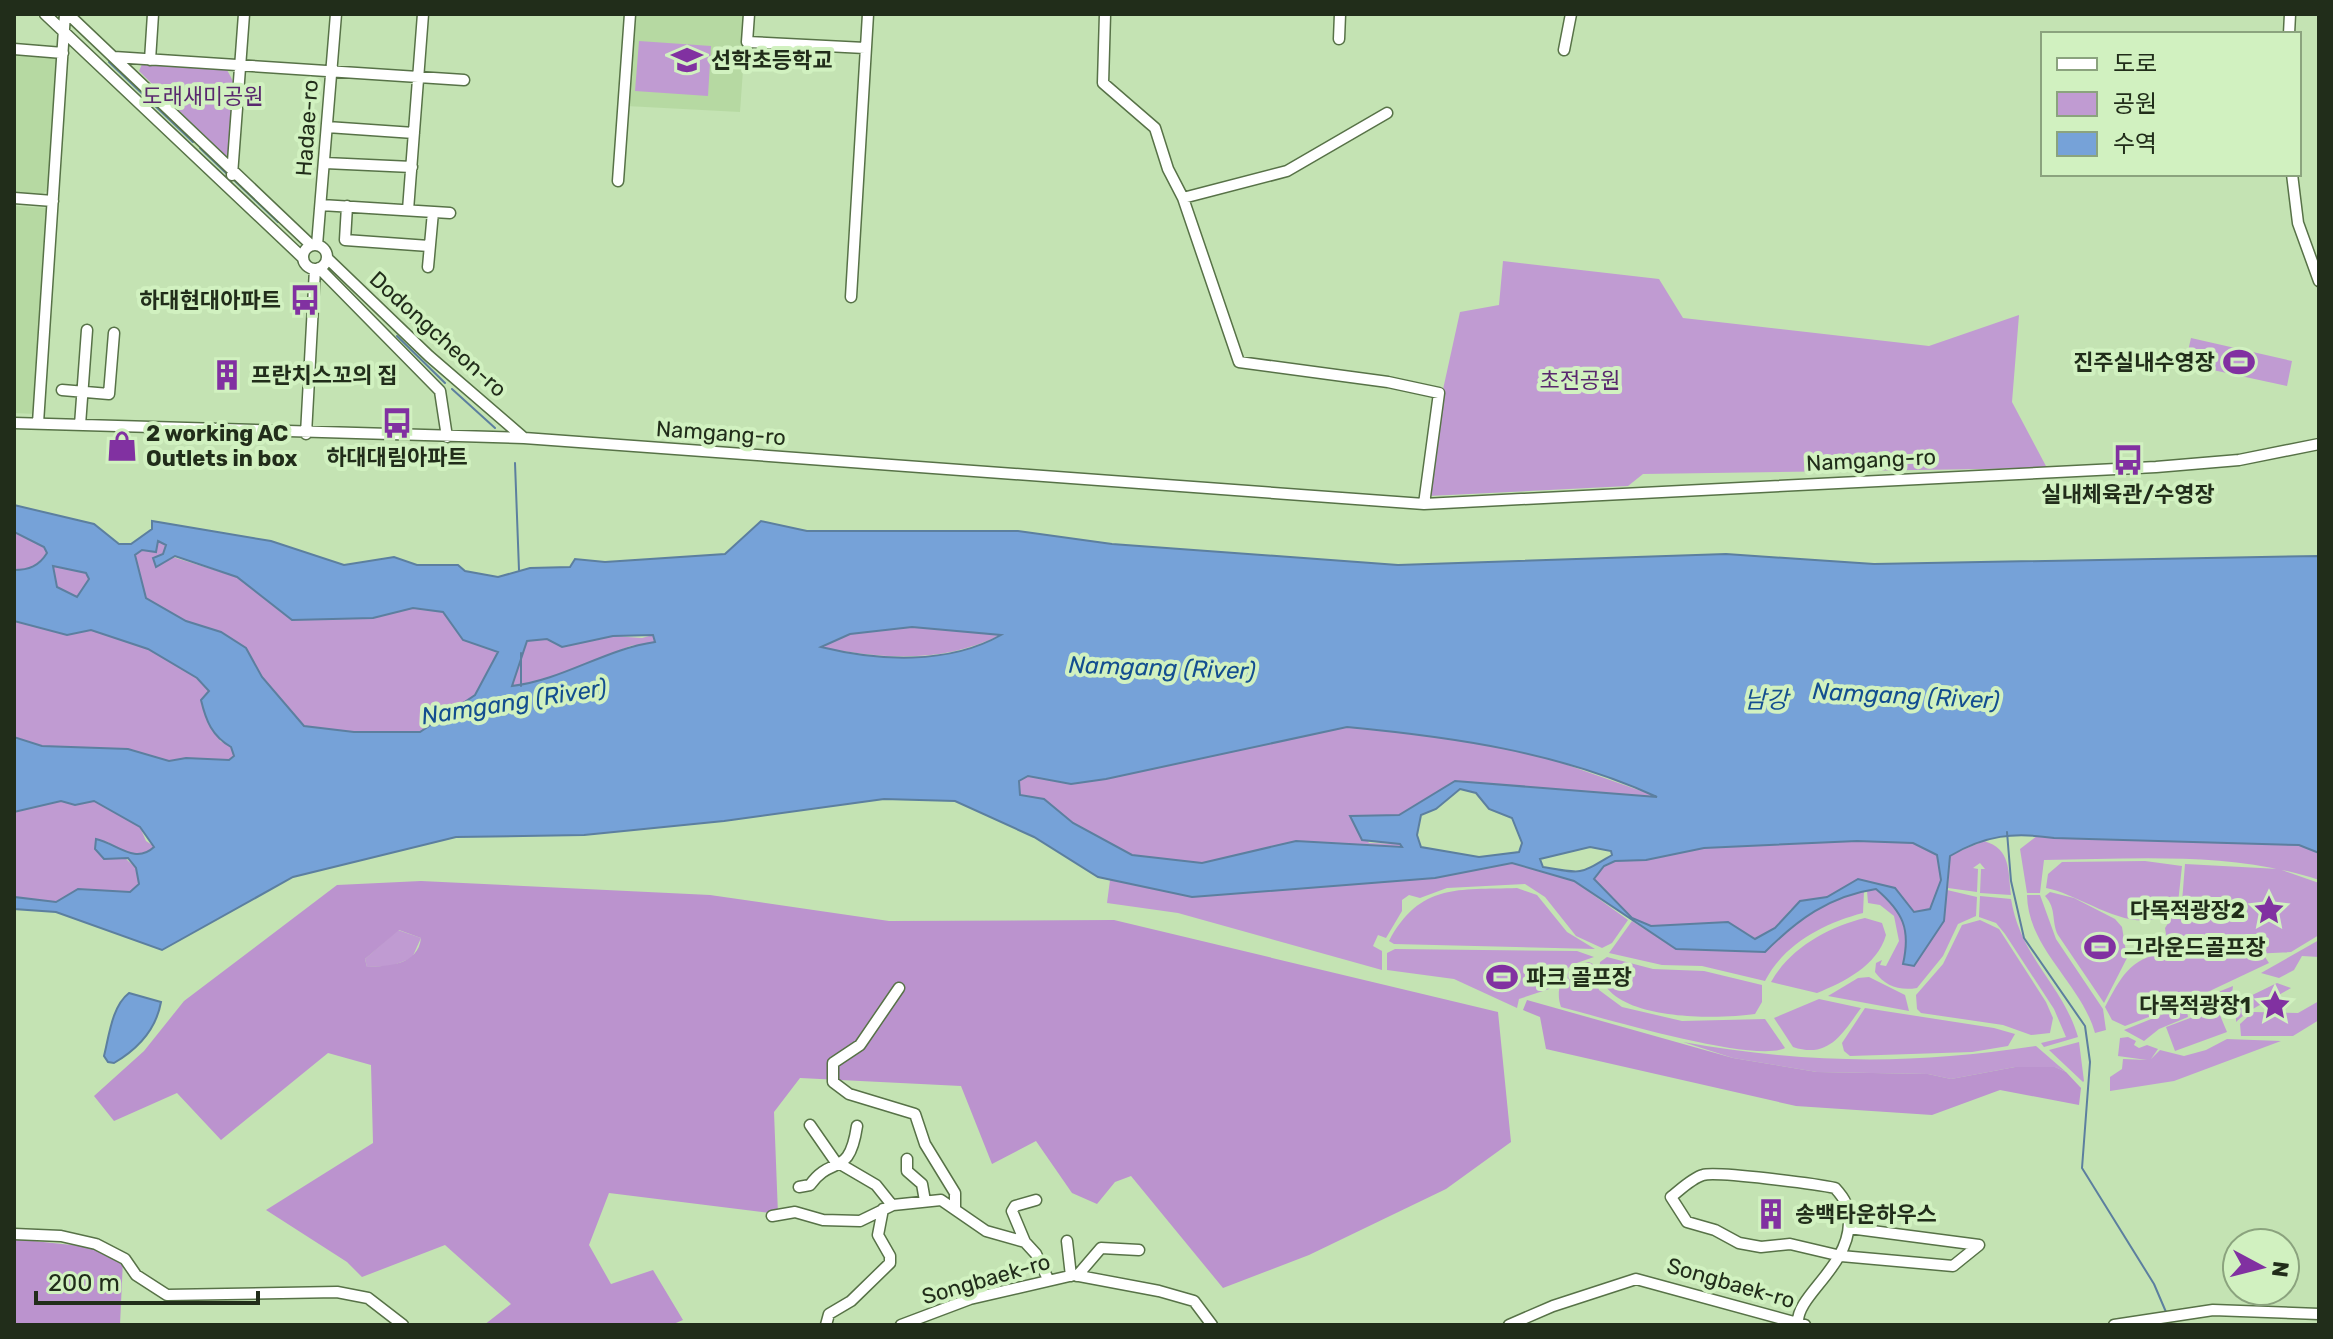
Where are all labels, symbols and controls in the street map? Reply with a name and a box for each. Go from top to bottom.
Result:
legend [2041,32,2301,176]
school or university icon: 선학초등학교 [670,43,704,77]
place label: 선학초등학교 [711,47,832,74]
text: 도로 [2113,50,2157,78]
street label: Hadae-ro [290,79,324,177]
park label: 도래새미공원 [142,83,264,110]
text: 공원 [2113,90,2157,118]
text: 수역 [2113,130,2157,158]
street label: Dodongcheon-ro [364,265,512,403]
bus stop icon: 하대현대아파트 [288,283,322,317]
place label: 하대현대아파트 [139,287,281,314]
sports icon: 진주실내수영장 [2222,345,2256,379]
place label: 진주실내수영장 [2073,349,2215,376]
building icon: 프란치스꼬의 집 [210,358,244,392]
place label: 프란치스꼬의 집 [251,362,397,389]
park label: 초전공원 [1540,367,1620,394]
bus stop icon: 하대대림아파트 [380,406,414,440]
street label: Namgang-ro [655,415,787,451]
place label: 2 working AC Outlets in box [146,420,298,472]
shop icon: 2 working AC Outlets in box [105,429,139,463]
street label: Namgang-ro [1805,443,1937,477]
bus stop icon: 실내체육관/수영장 [2111,443,2145,477]
place label: 하대대림아파트 [326,444,468,471]
place label: 실내체육관/수영장 [2041,481,2215,508]
water label: Namgang (River) [1068,651,1256,685]
water label: Namgang (River) [419,674,609,730]
water label: Namgang (River) [1812,677,2000,715]
water label: 남강 [1744,686,1791,714]
place icon: 다목적광장2 [2252,893,2286,927]
place label: 다목적광장2 [2129,897,2245,924]
sports icon: 그라운드골프장 [2083,930,2117,964]
place label: 그라운드골프장 [2124,934,2266,961]
sports icon: 파크 골프장 [1485,960,1519,994]
place label: 파크 골프장 [1526,964,1632,991]
place icon: 다목적광장1 [2258,988,2292,1022]
place label: 다목적광장1 [2139,992,2251,1019]
building icon: 송백타운하우스 [1754,1197,1788,1231]
place label: 송백타운하우스 [1795,1201,1937,1228]
north arrow [2221,1227,2301,1307]
street label: Songbaek-ro [919,1248,1053,1310]
street label: Songbaek-ro [1664,1252,1798,1314]
scale bar [36,1255,258,1305]
text: N [2266,1260,2295,1279]
text: 200 m [48,1269,120,1297]

